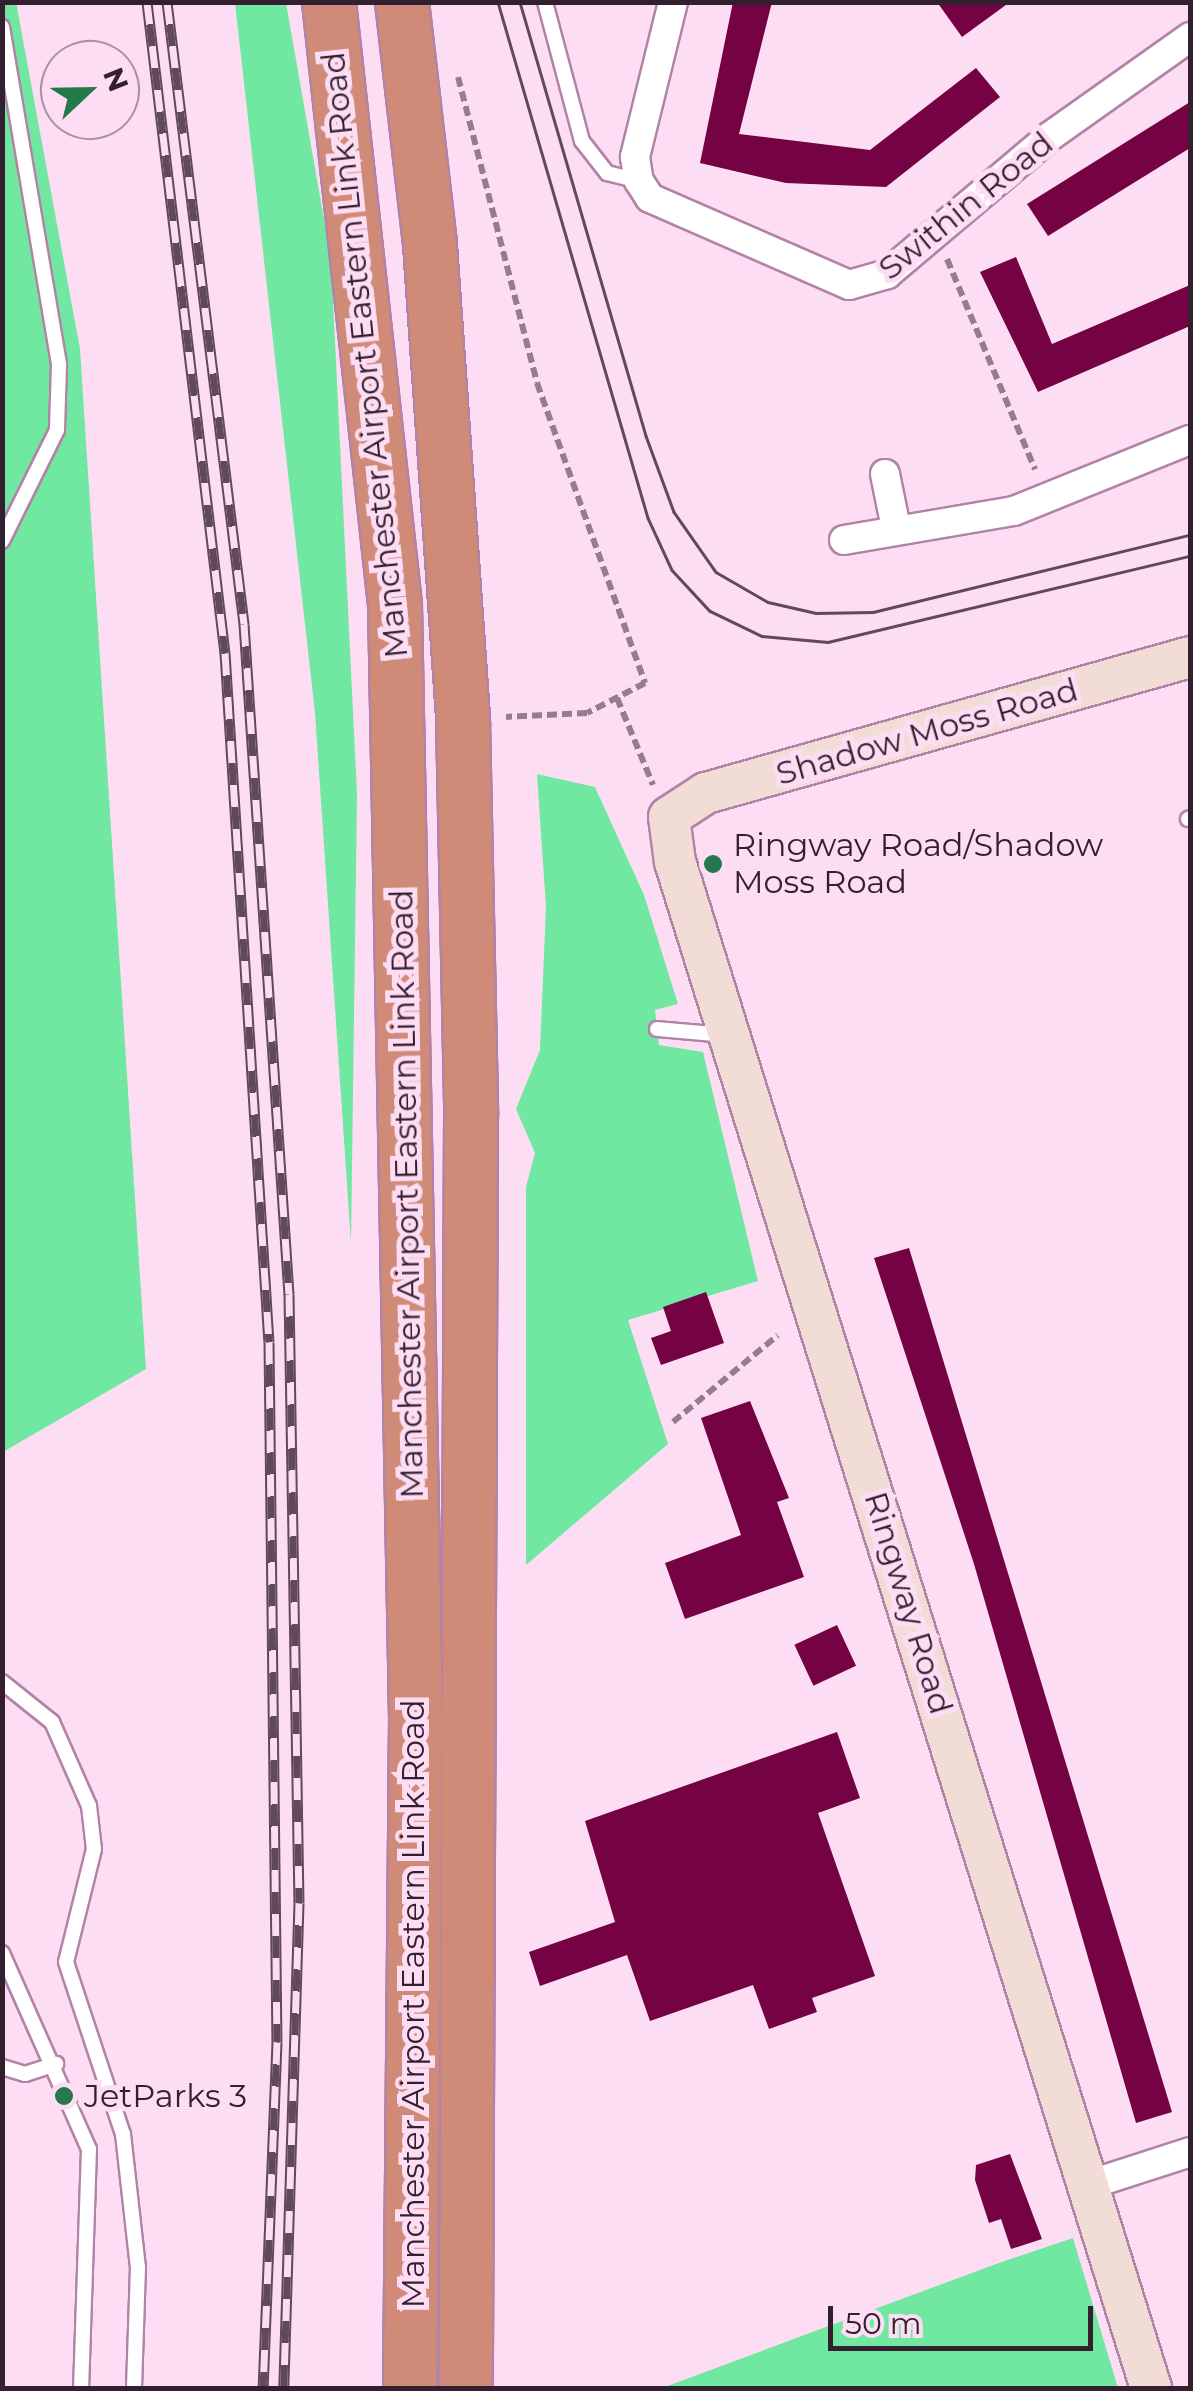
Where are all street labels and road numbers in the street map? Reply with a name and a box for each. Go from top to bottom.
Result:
street label: Manchester Airport Eastern Link Road [314,50,416,660]
street label: Swithin Road [871,124,1061,288]
street label: Shadow Moss Road [772,671,1082,793]
street label: Manchester Airport Eastern Link Road [382,889,432,1499]
street label: Ringway Road [856,1487,960,1719]
street label: Manchester Airport Eastern Link Road [394,1699,432,2309]

